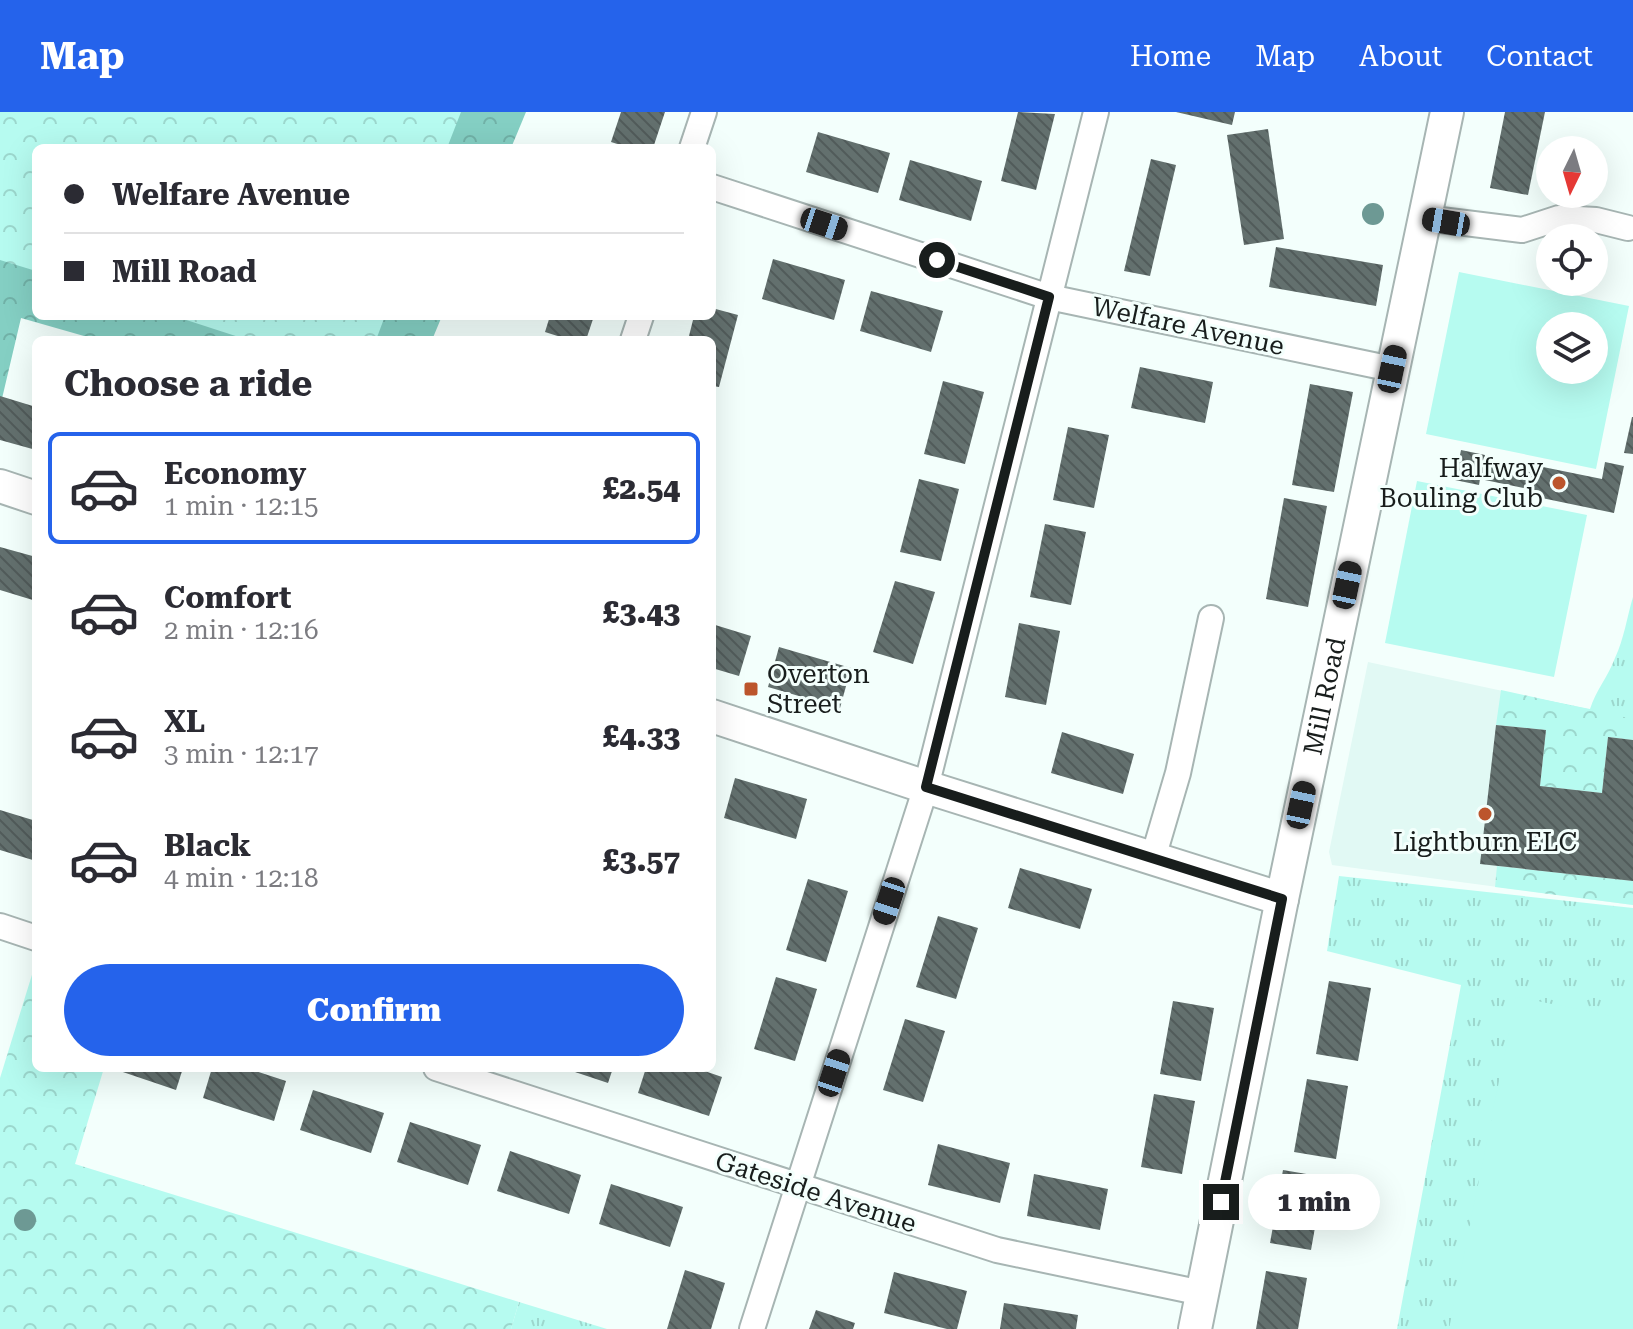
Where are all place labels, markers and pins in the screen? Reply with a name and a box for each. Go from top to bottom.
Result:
place label: Halfway Bouling Club [1379,453,1544,513]
marker: Halfway Bouling Club [1550,474,1568,492]
place label: Overton Street [767,659,870,719]
marker: Overton Street [742,680,760,698]
marker: Lightburn ELC [1476,805,1494,823]
place label: Lightburn ELC [1393,827,1577,857]

